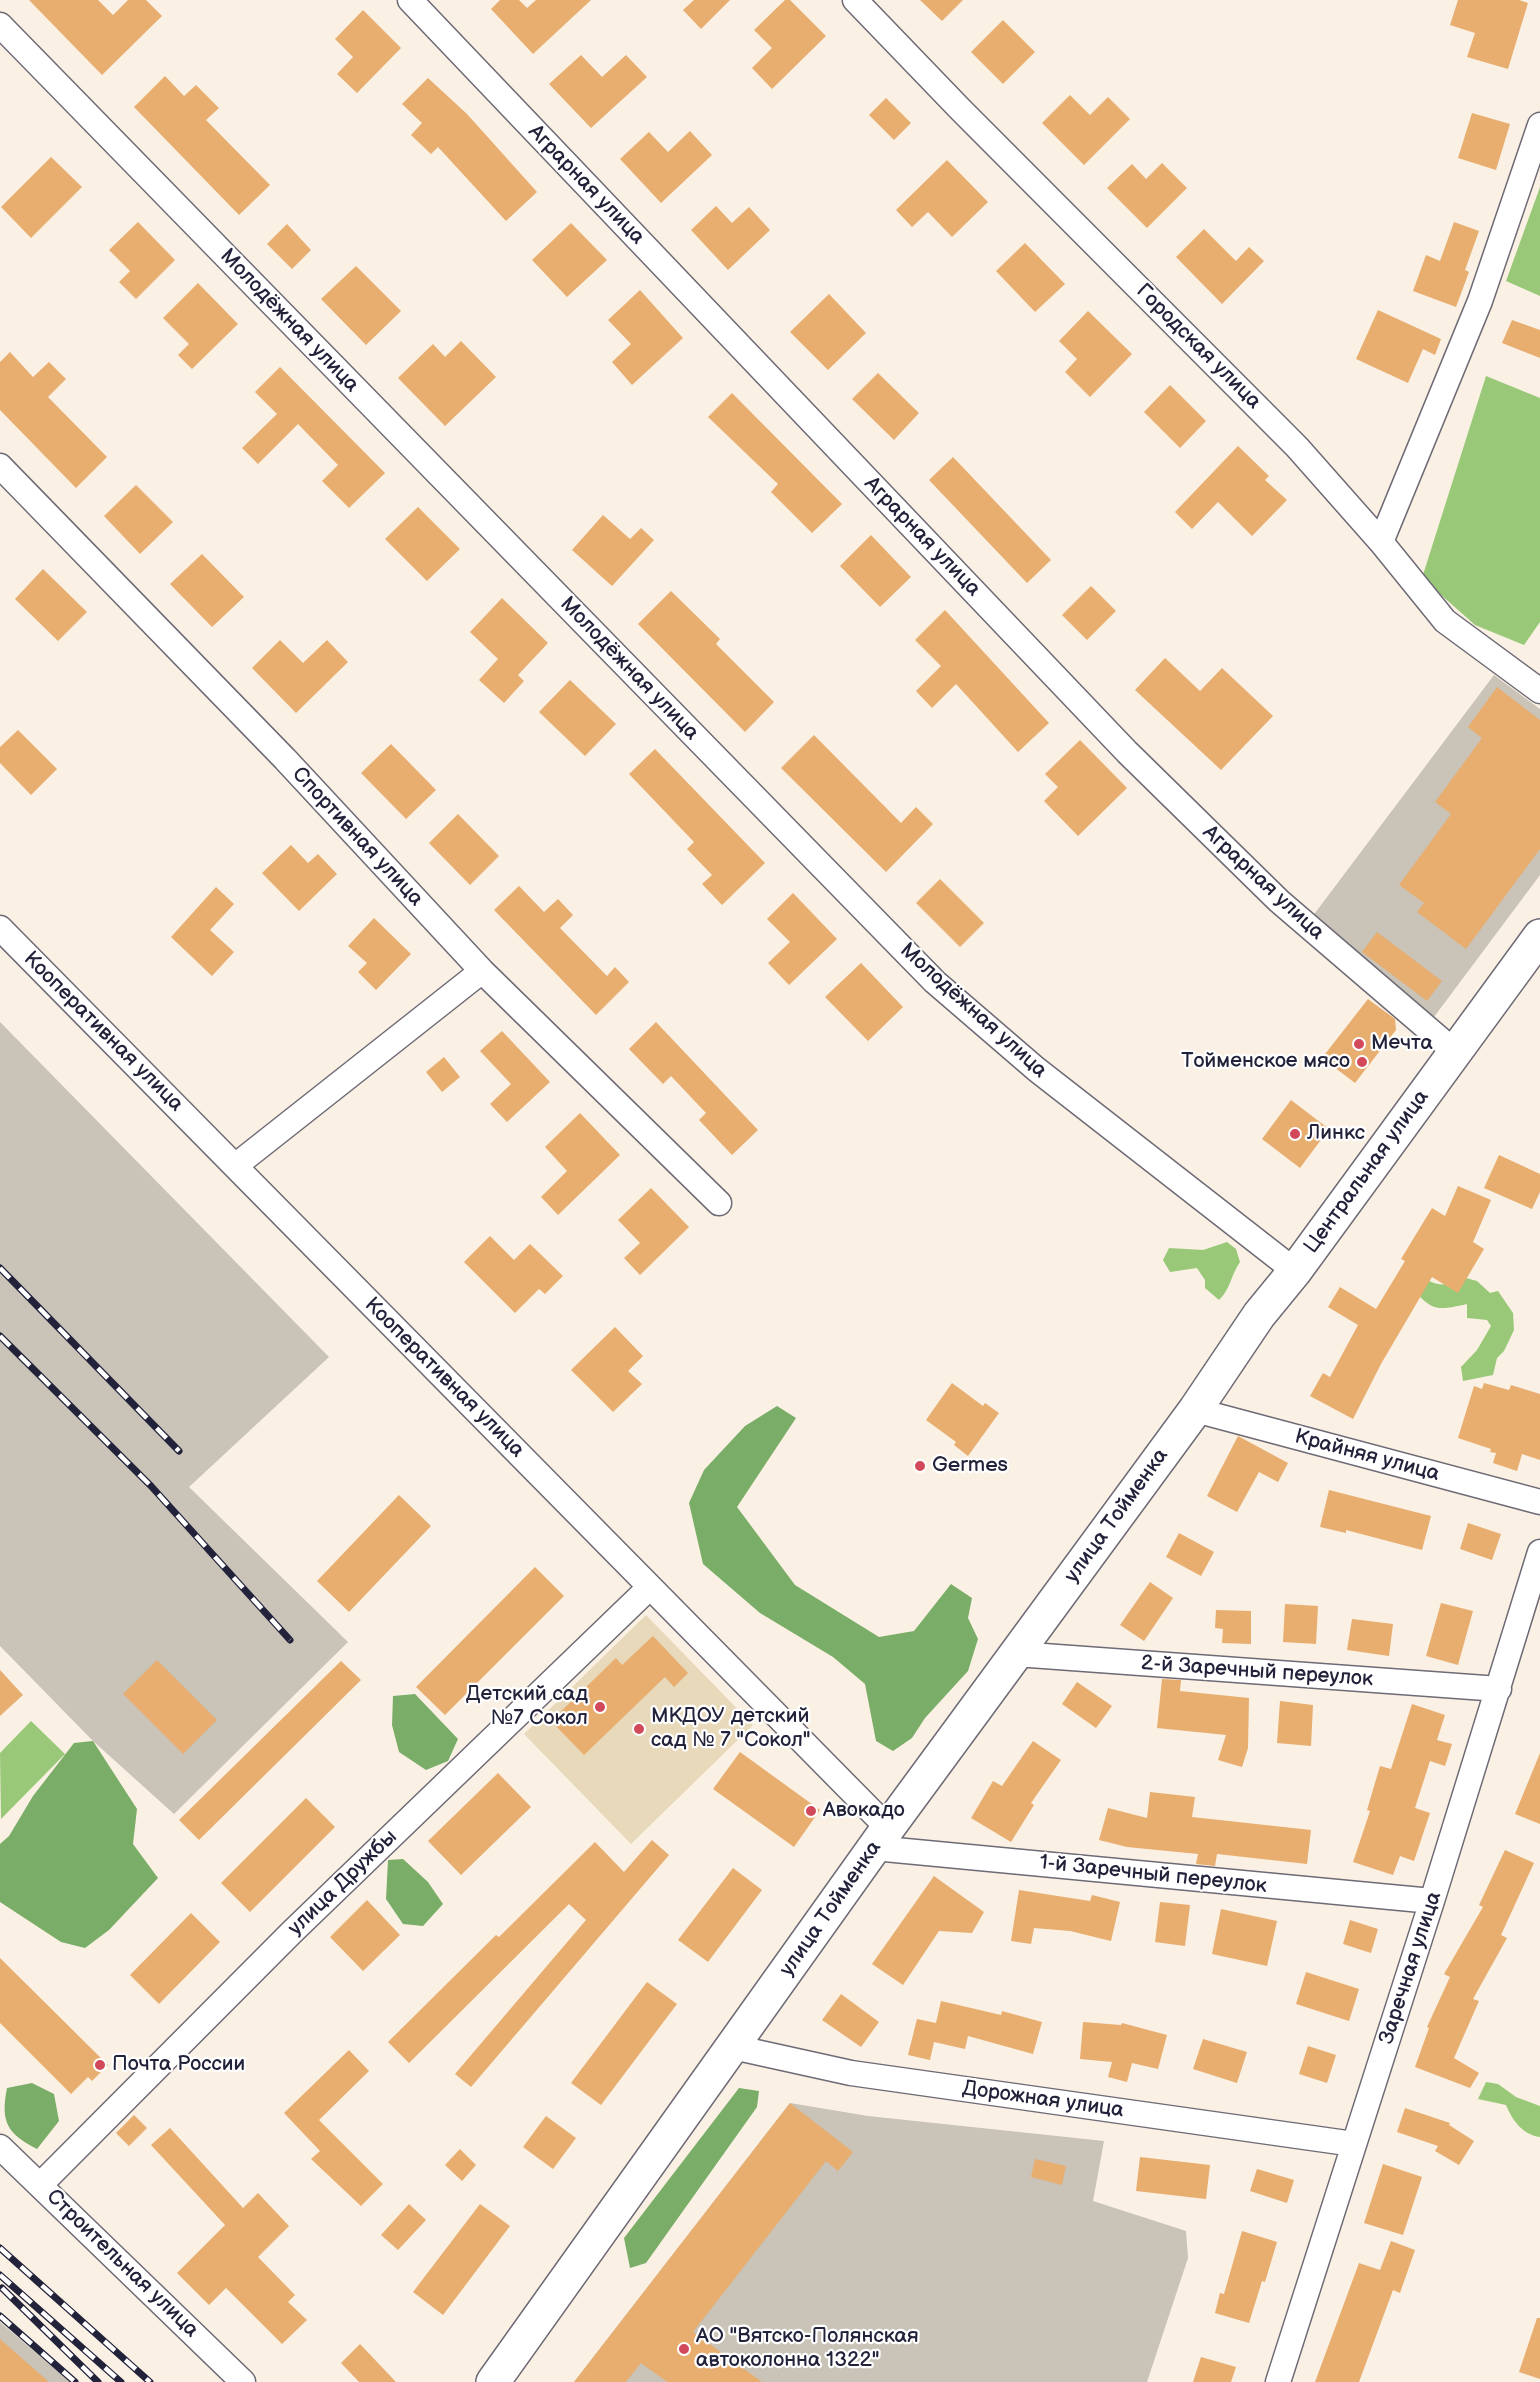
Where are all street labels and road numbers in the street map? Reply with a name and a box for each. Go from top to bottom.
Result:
street label: Аграрная улица [522,120,650,250]
street label: Молодёжная улица [214,244,364,398]
street label: Городская улица [1130,279,1266,415]
street label: Аграрная улица [858,472,986,602]
street label: Молодёжная улица [554,592,704,746]
street label: Спортивная улица [286,762,428,912]
street label: Аграрная улица [1197,820,1329,946]
street label: Молодёжная улица [894,938,1052,1084]
street label: Кооперативная улица [18,947,188,1117]
street label: Центральная улица [1299,1085,1435,1259]
street label: Кооперативная улица [359,1293,529,1463]
street label: Крайняя улица [1292,1425,1442,1487]
street label: улица Тойменка [1060,1444,1174,1588]
street label: 2-й Заречный переулок [1140,1651,1374,1693]
street label: улица Дружбы [283,1825,403,1941]
street label: улица Тойменка [775,1836,887,1982]
street label: 1-й Заречный переулок [1038,1851,1268,1899]
street label: Заречная улица [1374,1889,1448,2047]
street label: Дорожная улица [961,2076,1125,2124]
street label: Строительная улица [41,2185,203,2343]

